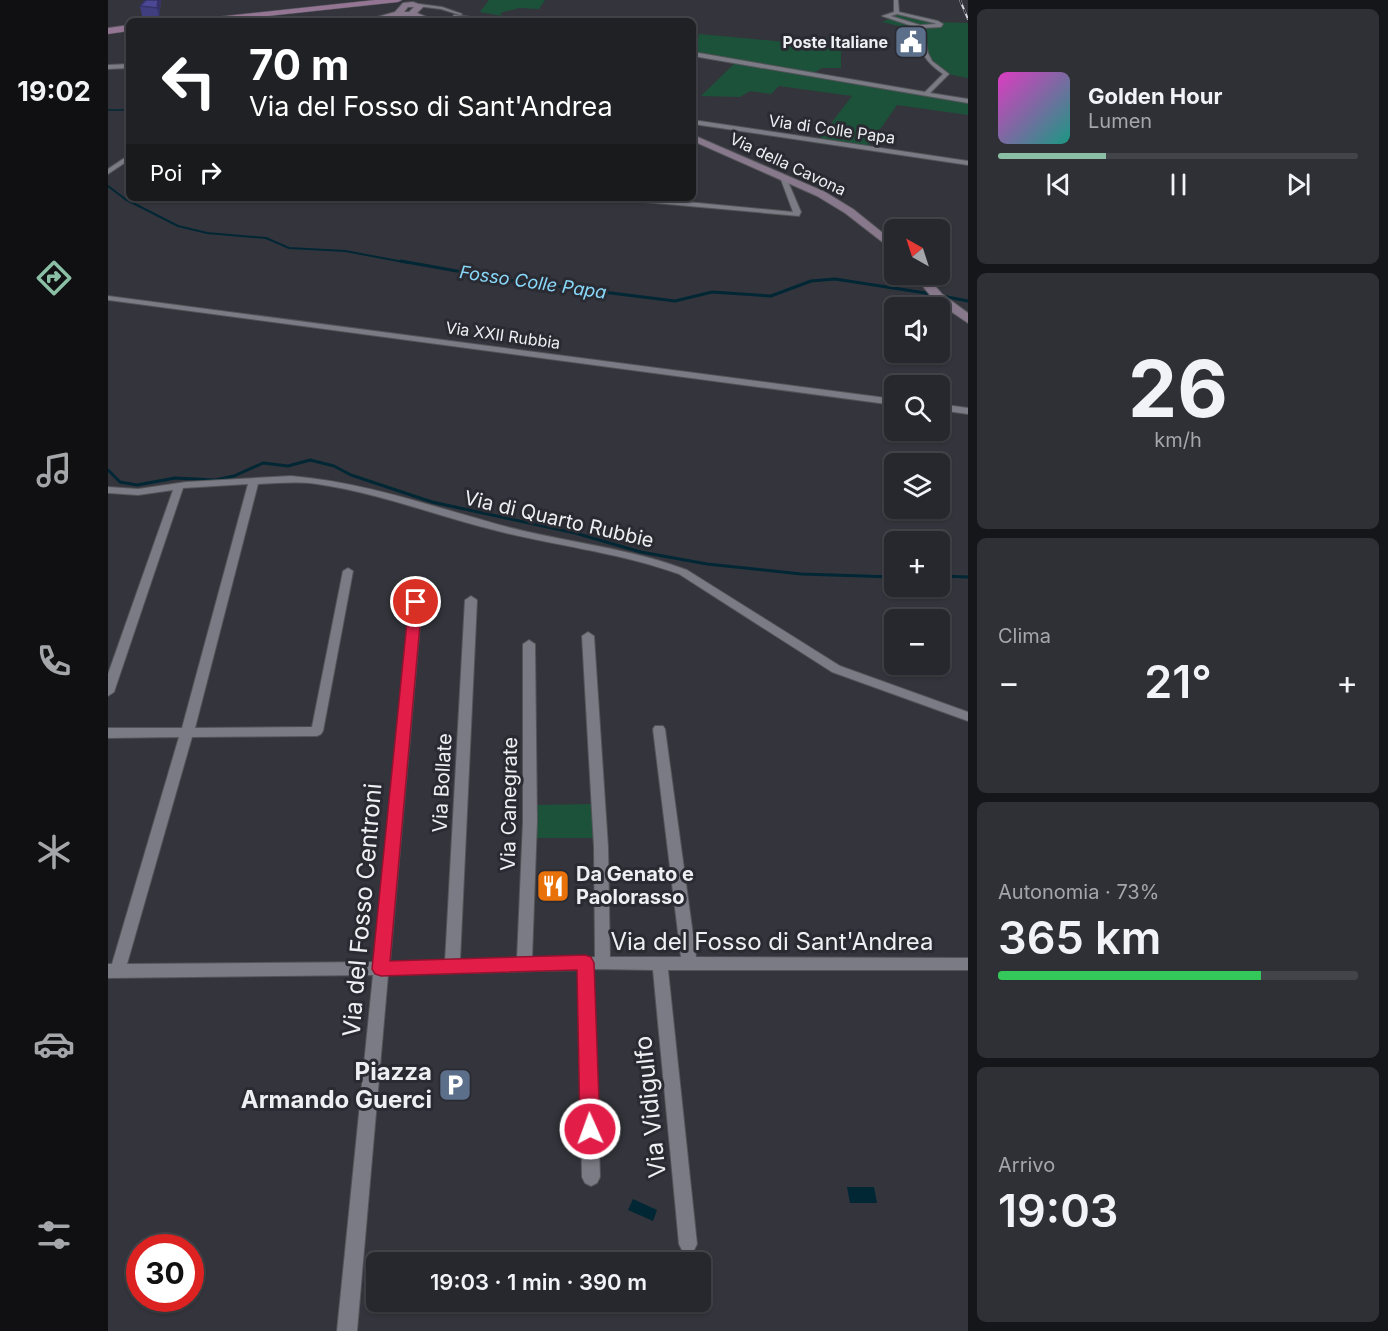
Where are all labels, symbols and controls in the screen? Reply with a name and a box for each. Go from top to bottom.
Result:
public building icon: Poste Italiane [893,24,929,60]
place label: Poste Italiane [783,32,888,52]
text: 70 m [249,39,349,90]
icon: left [150,42,228,120]
text: 19:02 [17,75,91,108]
text: Golden Hour [1088,83,1222,109]
text: Via del Fosso di Sant'Andrea [249,90,613,123]
text: Lumen [1088,109,1152,133]
street label: Via di Colle Papa [767,110,897,148]
street label: Via della Cavona [727,128,849,200]
icon: right [194,156,227,189]
text: Poi [150,160,182,186]
icon: previous [1042,168,1075,201]
icon: pause [1162,168,1195,201]
icon: next [1282,168,1315,201]
north arrow [884,219,950,285]
map controls [884,219,950,675]
icon: directions [33,257,75,299]
water label: Fosso Colle Papa [458,261,608,303]
button: sound [884,297,950,363]
street label: Via XXII Rubbia [444,317,562,353]
text: 26 [1128,341,1228,436]
button: search [884,375,950,441]
text: km/h [1154,428,1202,452]
icon: music [33,449,75,491]
button: layers [884,453,950,519]
street label: Via di Quarto Rubbie [462,485,656,553]
button: + [884,531,950,597]
pin [390,576,441,627]
icon: arrive [399,585,432,618]
button: − [884,609,950,675]
text: Clima [998,624,1051,648]
icon: phone [33,640,75,682]
text: 21° [1144,654,1212,709]
text: − [998,662,1020,702]
text: + [1336,662,1358,702]
street label: Via Bollate [427,733,457,833]
street label: Via Canegrate [496,737,522,871]
street label: Via del Fosso Centroni [336,782,388,1038]
icon: climate [33,831,75,873]
place label: Da Genato e Paolorasso [576,862,694,909]
restaurant icon: Da Genato e Paolorasso [535,868,571,904]
text: Autonomia · 73% [998,880,1159,904]
text: 365 km [998,910,1161,965]
street label: Via del Fosso di Sant'Andrea [610,927,934,956]
icon: car [33,1023,75,1065]
street label: Via Vidigulfo [628,1034,672,1180]
place label: Piazza Armando Guerci [241,1057,432,1114]
parking icon: Piazza Armando Guerci [437,1067,473,1103]
position arrow [558,1097,622,1161]
text: Arrivo [998,1153,1055,1177]
text: 19:03 [998,1183,1118,1238]
icon: filters [33,1214,75,1256]
speed limit sign: 30 [126,1234,204,1312]
text: 19:03 · 1 min · 390 m [430,1269,647,1295]

